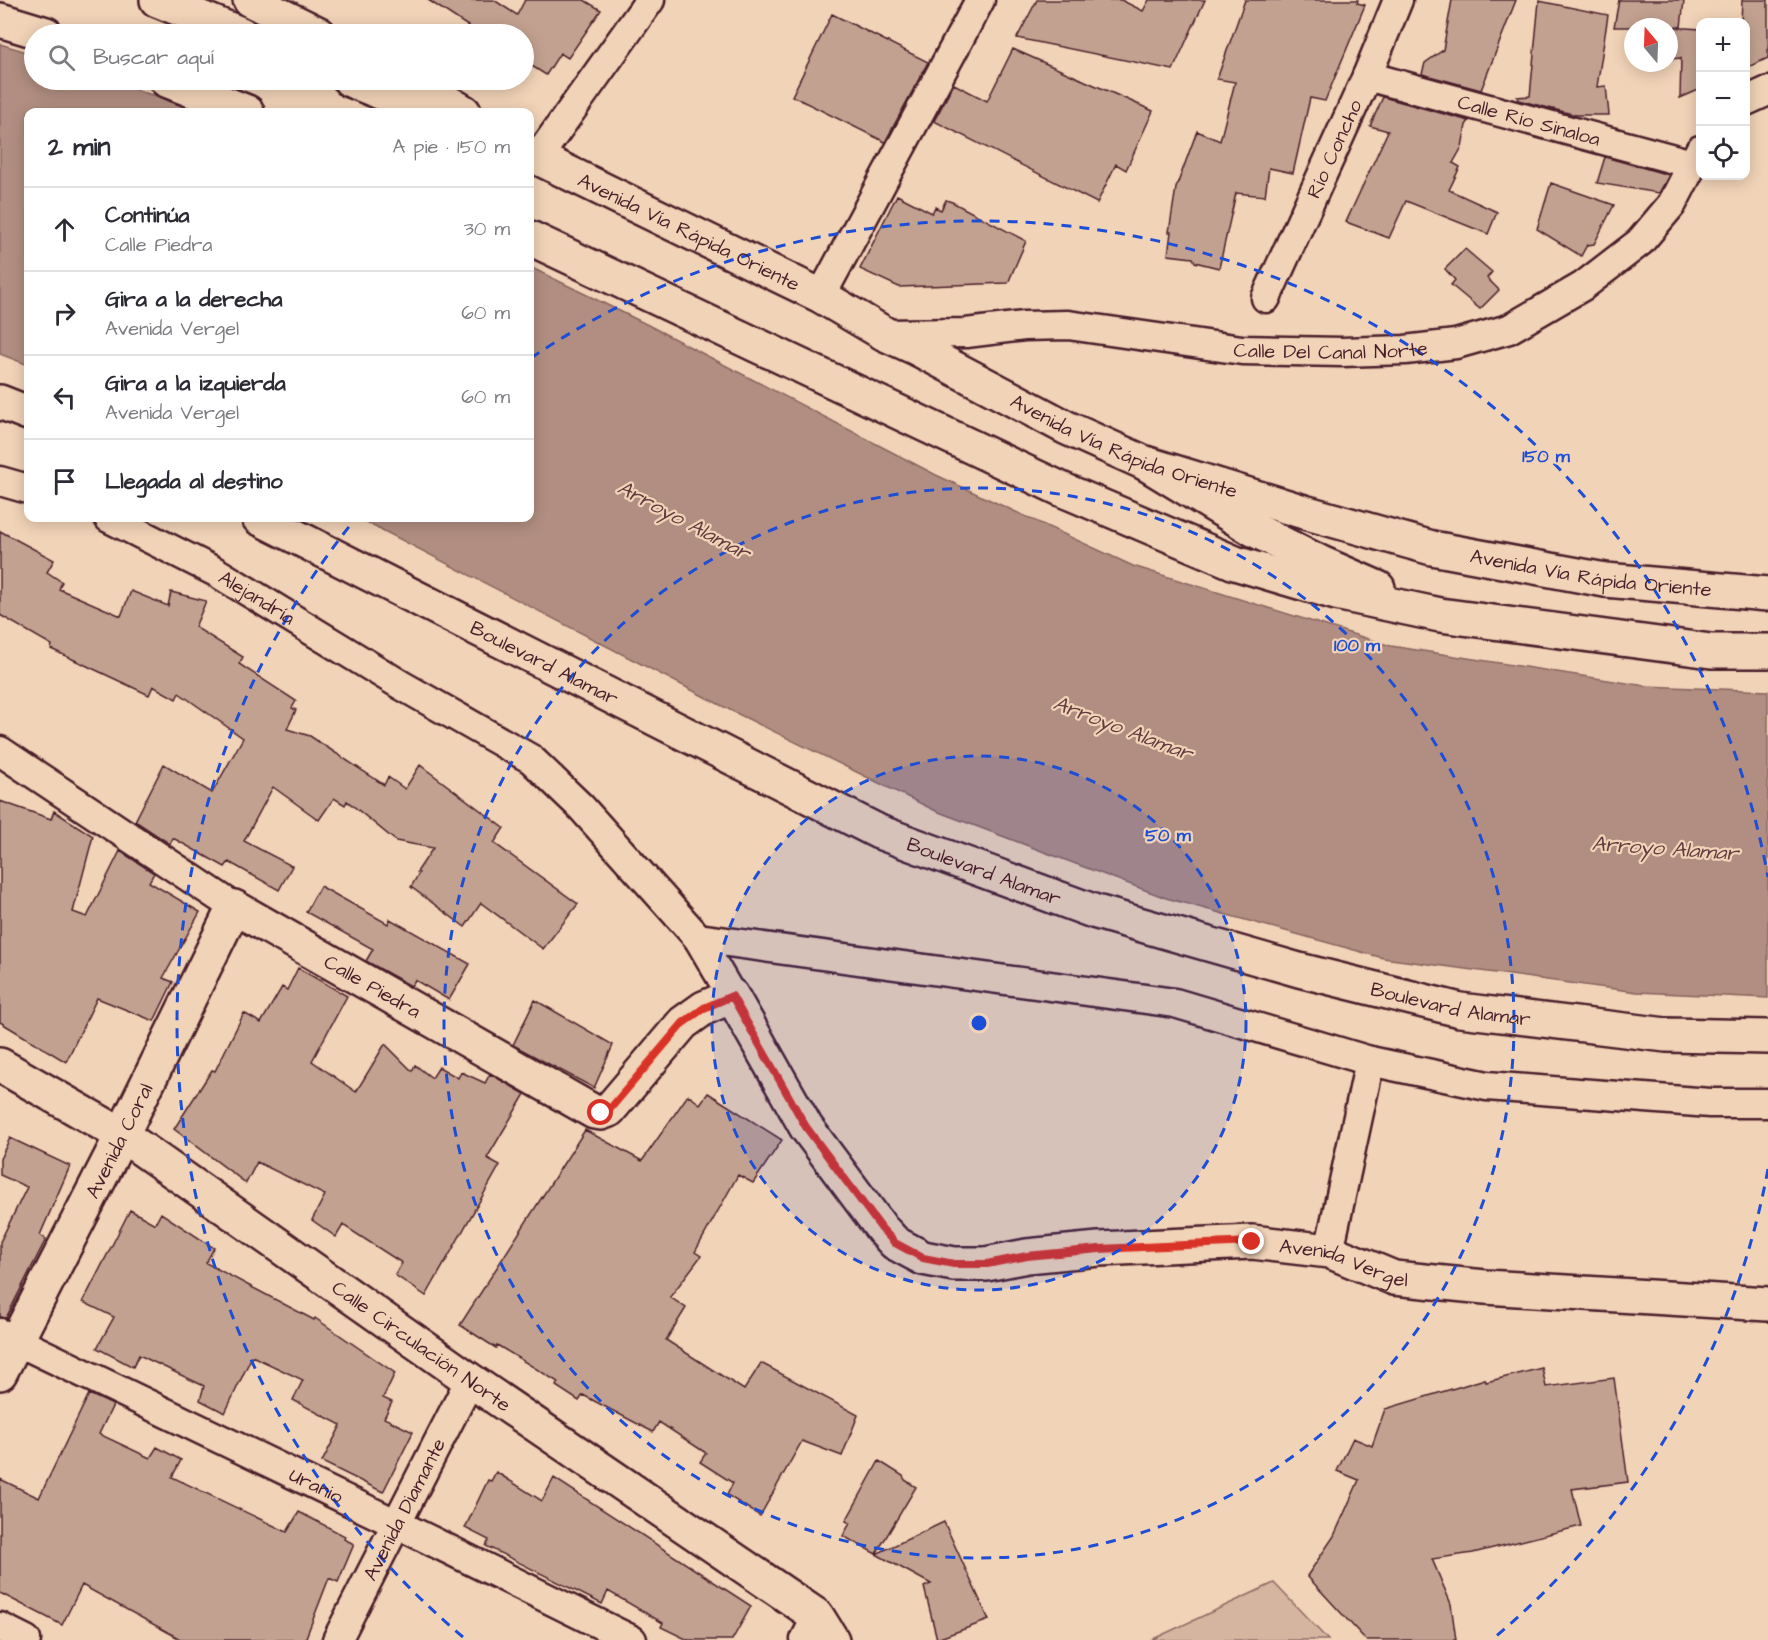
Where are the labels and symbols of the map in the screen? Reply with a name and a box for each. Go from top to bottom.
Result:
north arrow [1624,18,1678,72]
street label: Calle Río Sinaloa [1454,88,1603,154]
street label: Río Concho [1300,95,1369,203]
street label: Avenida Vía Rápida Oriente [573,167,804,299]
street label: Calle Del Canal Norte [1232,334,1429,367]
street label: Avenida Vía Rápida Oriente [1005,388,1241,506]
text: 150 m [1522,444,1571,469]
water label: Arroyo Alamar [612,473,757,570]
street label: Avenida Vía Rápida Oriente [1468,542,1713,604]
street label: Alejandría [213,564,300,632]
street label: Boulevard Alamar [465,614,623,713]
text: 100 m [1334,633,1381,658]
water label: Arroyo Alamar [1049,689,1199,770]
text: 50 m [1145,823,1192,848]
water label: Arroyo Alamar [1591,829,1741,869]
street label: Boulevard Alamar [903,830,1065,913]
street label: Calle Piedra [318,948,426,1026]
street label: Boulevard Alamar [1368,975,1532,1033]
centre of rings [969,1013,989,1033]
street label: Avenida Coral [79,1079,160,1203]
route start [587,1099,613,1125]
route end [1238,1228,1264,1254]
street label: Avenida Vergel [1278,1232,1409,1294]
street label: Calle Circulación Norte [326,1274,516,1419]
street label: Avenida Diamante [357,1433,453,1586]
street label: Uranio [284,1461,348,1511]

